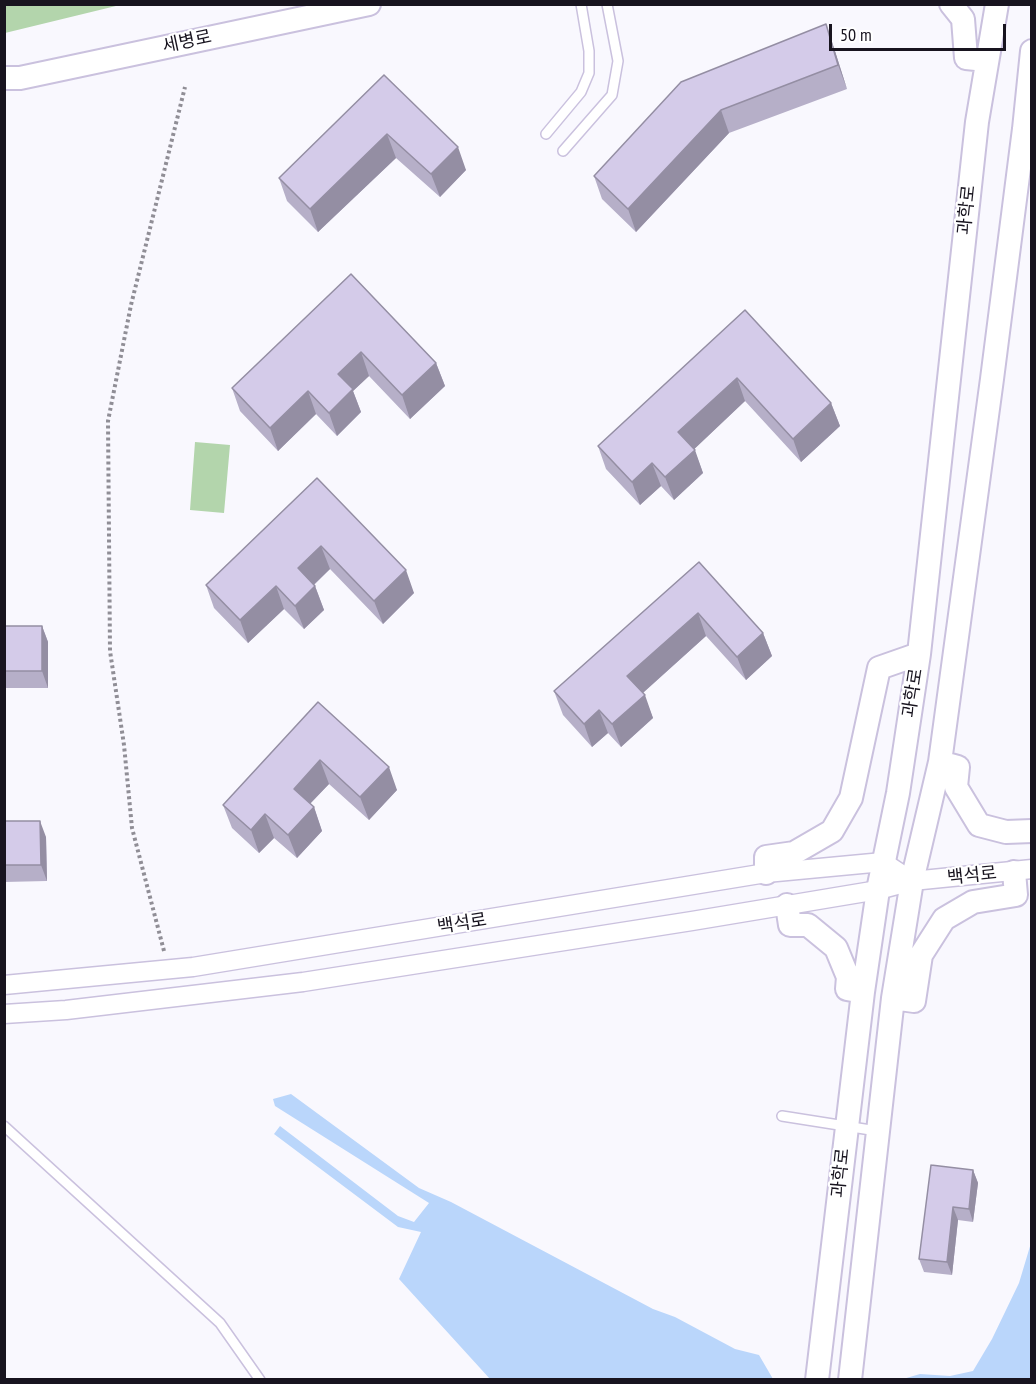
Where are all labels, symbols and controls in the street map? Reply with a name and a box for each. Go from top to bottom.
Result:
scale bar [832,12,1009,50]
text: 50 m [840,23,872,46]
street label: 세병로 [160,26,214,58]
street label: 과학로 [954,184,980,236]
street label: 과학로 [898,667,928,719]
street label: 백석로 [946,863,998,889]
street label: 백석로 [436,909,488,939]
street label: 과학로 [828,1147,854,1199]

